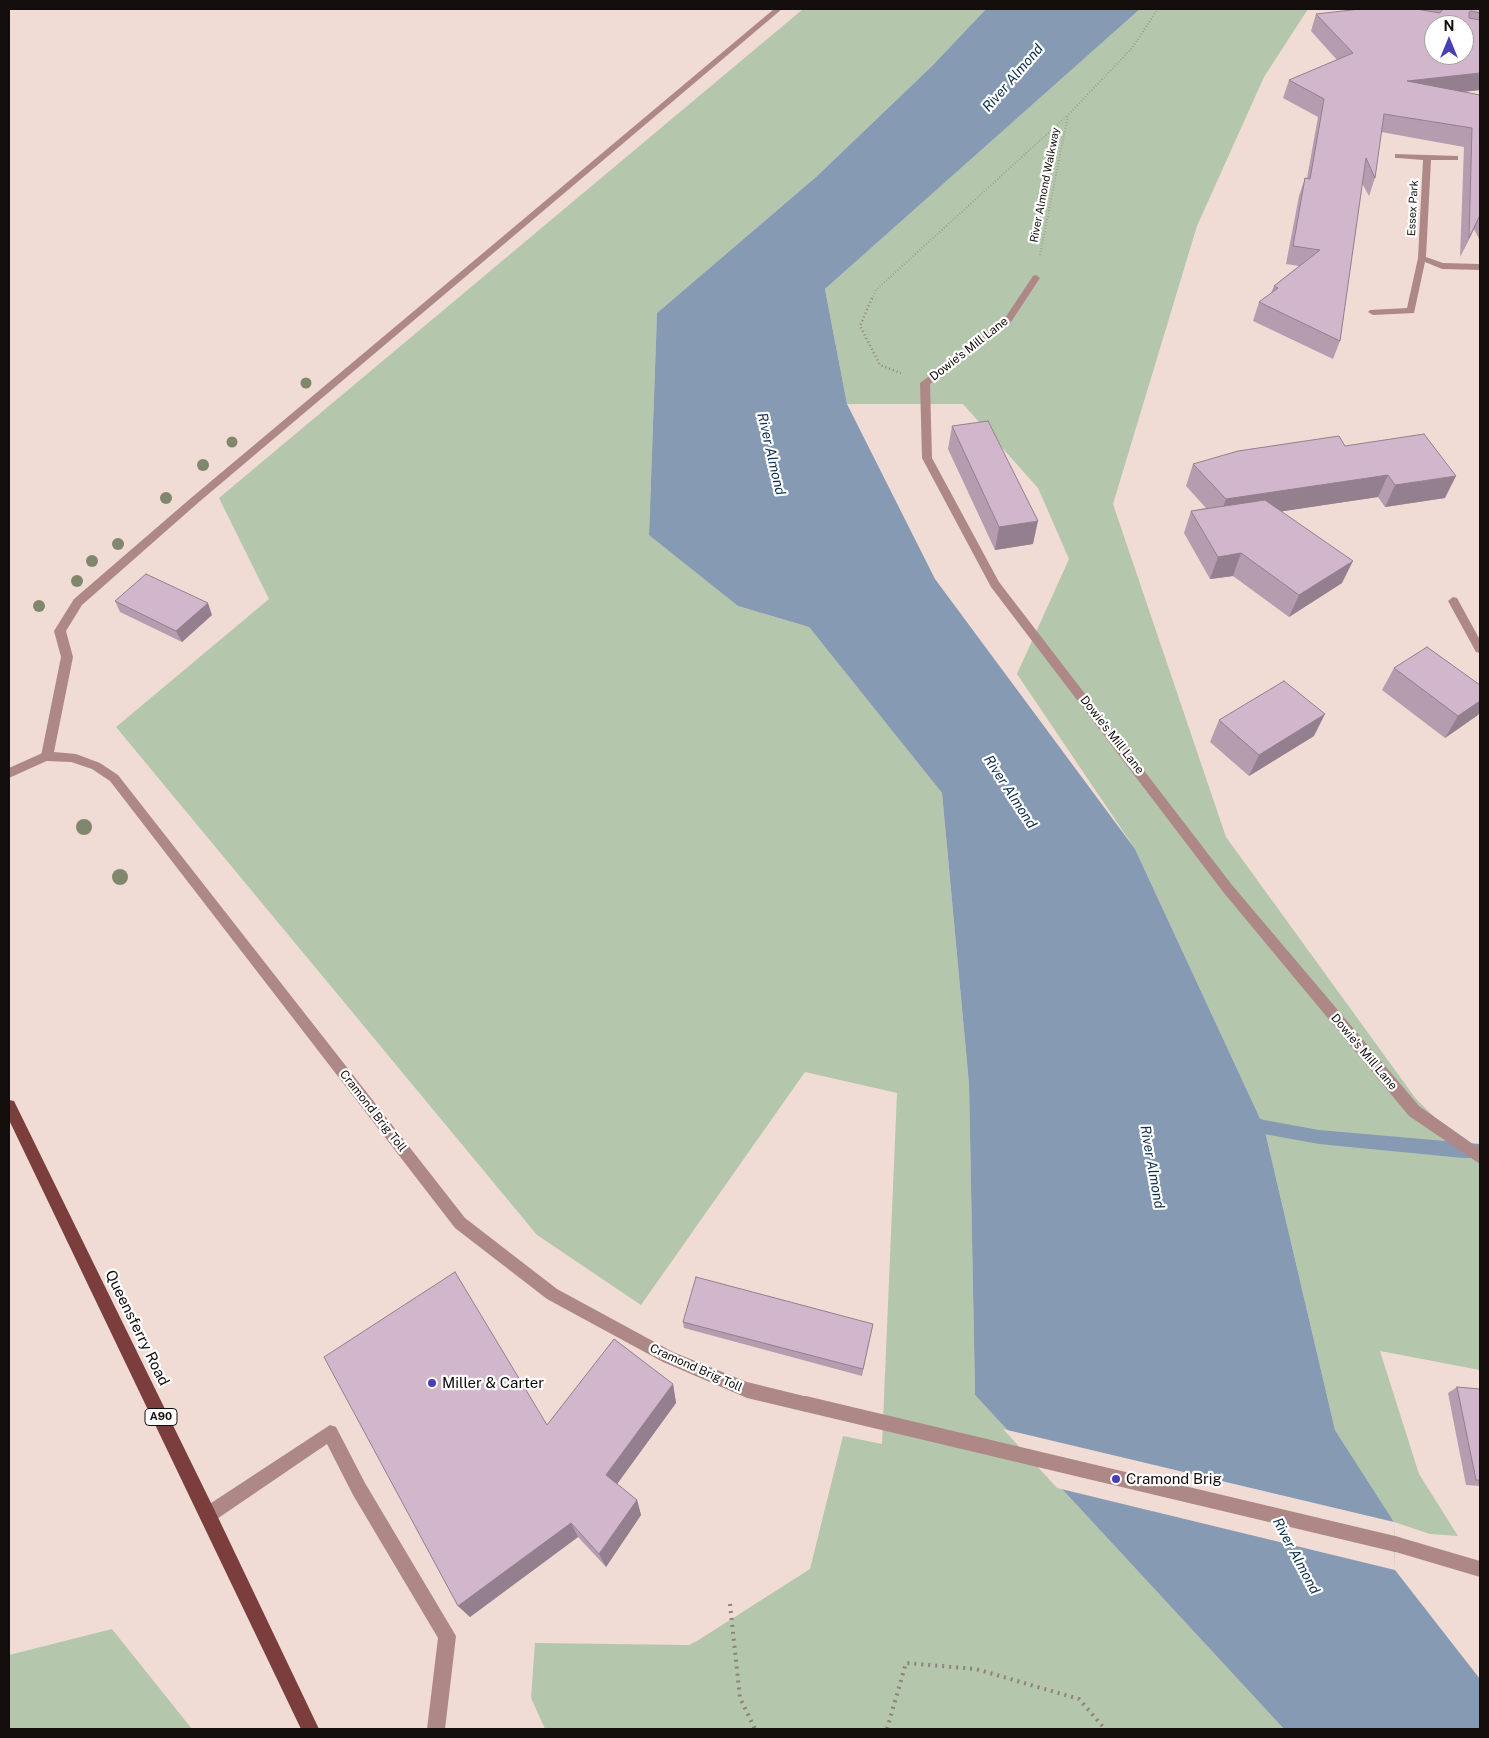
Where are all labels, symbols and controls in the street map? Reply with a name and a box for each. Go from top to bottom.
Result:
north arrow [1424,15,1474,65]
text: N [1444,18,1454,34]
water label: River Almond [979,41,1047,115]
street label: River Almond Walkway [1027,126,1063,244]
street label: Essex Park [1405,180,1421,236]
street label: Dowie's Mill Lane [927,314,1011,384]
water label: River Almond [753,411,789,497]
street label: Dowie's Mill Lane [1077,693,1147,777]
water label: River Almond [980,752,1040,832]
street label: Dowie's Mill Lane [1328,1011,1400,1093]
street label: Cramond Brig Toll [337,1067,409,1155]
water label: River Almond [1136,1124,1168,1210]
street label: Queensferry Road [101,1267,173,1389]
street label: Cramond Brig Toll [647,1341,745,1395]
place label: Miller & Carter [442,1374,544,1392]
marker: Miller & Carter [426,1377,438,1389]
road number: A90 [145,1408,177,1425]
place label: Cramond Brig [1126,1470,1222,1488]
marker: Cramond Brig [1110,1473,1122,1485]
water label: River Almond [1269,1515,1323,1597]

